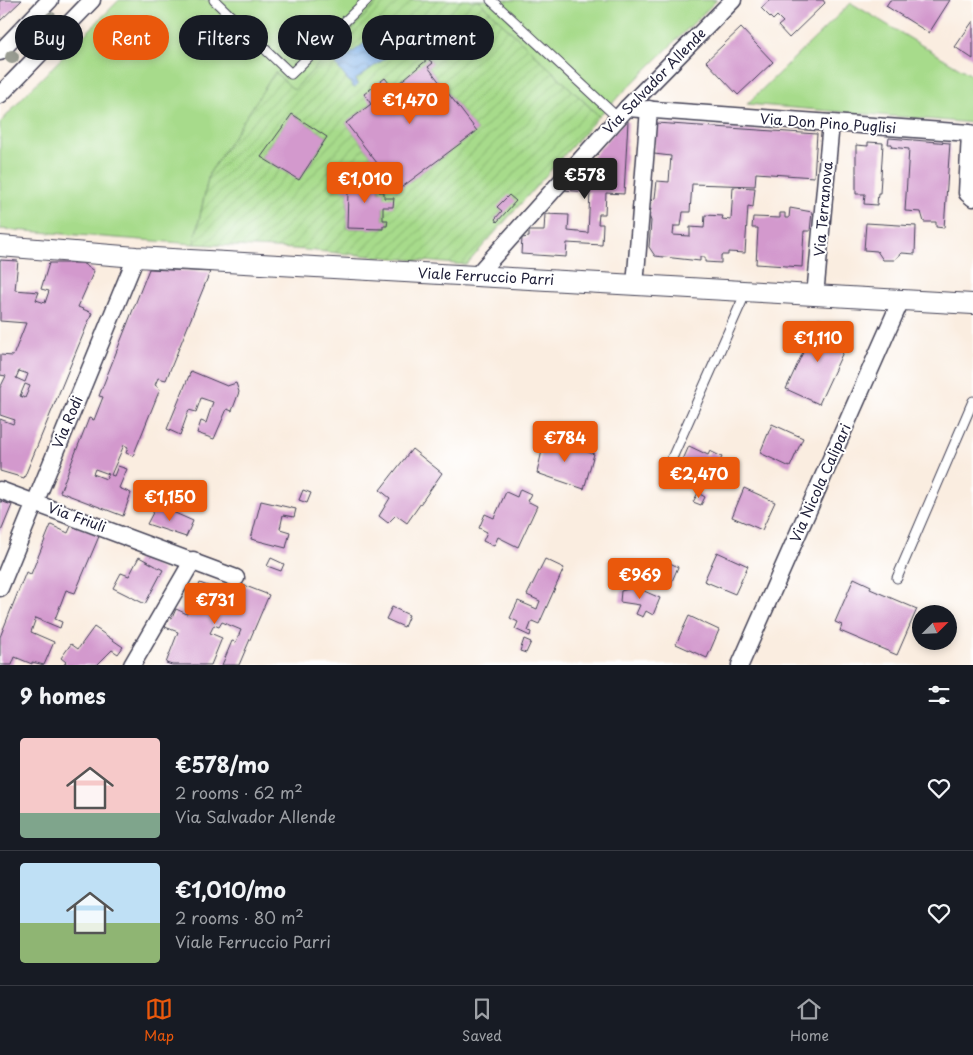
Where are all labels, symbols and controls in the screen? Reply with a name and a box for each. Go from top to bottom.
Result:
chip: Buy [15,15,83,60]
chip: Rent [93,15,169,60]
chip: Filters [179,15,268,60]
chip: New [278,15,352,60]
chip: Apartment [362,15,494,60]
street label: Via Salvador Allende [598,23,710,139]
pin: €1,470 [369,82,451,125]
text: €1,470 [382,87,438,111]
street label: Via Don Pino Puglisi [759,108,897,138]
pin: €578 [555,158,615,200]
street label: Via Terranova [808,160,838,258]
pin: €1,010 [324,162,406,204]
text: €578 [564,162,606,186]
text: €1,010 [338,166,392,190]
street label: Viale Ferruccio Parri [417,262,555,290]
pin: €1,110 [777,320,859,363]
text: €1,110 [794,325,842,349]
street label: Via Rodi [47,392,88,452]
pin: €784 [535,420,595,463]
street label: Via Nicola Calipari [784,420,856,546]
text: €784 [544,425,586,449]
pin: €2,470 [658,456,740,499]
text: €2,470 [670,461,728,485]
pin: €1,150 [129,480,211,522]
text: €1,150 [144,484,196,508]
street label: Via Friuli [45,497,109,537]
pin: €969 [610,558,670,600]
text: €969 [619,562,661,586]
pin: €731 [185,582,245,625]
text: €731 [196,587,234,611]
north arrow [912,605,958,650]
map controls [912,605,957,650]
text: 9 homes [20,679,106,711]
icon: filters [925,681,953,709]
text: €578/mo [175,748,269,780]
icon: home [60,758,120,818]
icon: heart [925,774,953,802]
text: 2 rooms · 62 m² [175,780,303,804]
text: Via Salvador Allende [175,804,335,828]
text: €1,010/mo [175,873,286,905]
icon: home [60,883,120,943]
icon: heart [925,899,953,927]
text: 2 rooms · 80 m² [175,905,304,929]
text: Viale Ferruccio Parri [175,929,331,953]
tab: Map [144,995,174,1046]
tab: Saved [462,995,502,1046]
tab: Home [790,995,829,1046]

